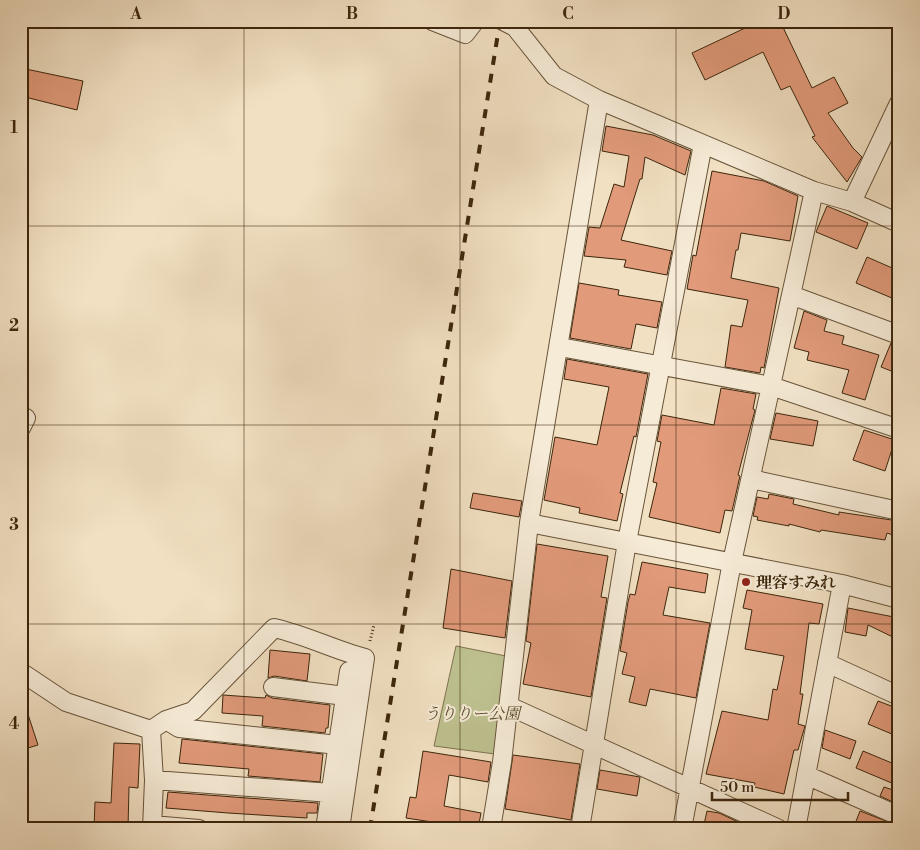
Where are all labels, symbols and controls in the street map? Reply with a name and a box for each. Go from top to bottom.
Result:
text: A [129,4,142,24]
text: B [346,4,358,24]
text: C [562,4,574,24]
text: D [778,4,791,24]
text: 1 [10,118,18,138]
text: 2 [9,316,19,336]
text: 3 [9,515,19,535]
place label: 理容すみれ [756,573,836,593]
marker: 理容すみれ [740,576,752,588]
park label: うりりー公園 [424,704,523,724]
text: 4 [9,714,20,734]
scale bar [712,770,849,802]
text: 50 m [720,778,754,797]

